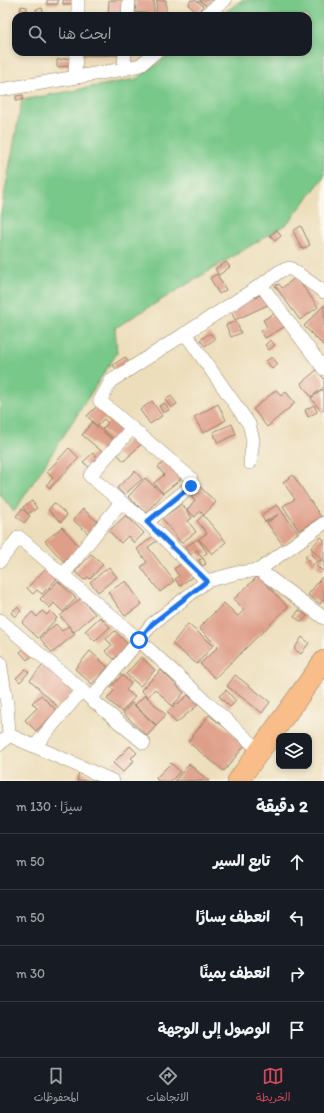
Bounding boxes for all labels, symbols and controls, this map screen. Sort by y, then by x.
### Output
search box [12,12,312,56]
icon: search [26,23,48,45]
text: ابحث هنا [58,25,112,43]
route end [182,477,200,495]
route start [130,631,148,649]
map controls [276,733,312,769]
button: layers [276,733,312,769]
text: 2 دقيقة [256,796,308,816]
text: سيرًا · 130 m [16,799,83,814]
icon: ahead [286,851,308,873]
text: تابع السير [213,852,270,870]
text: 50 m [16,854,45,869]
icon: left [286,907,308,929]
text: انعطف يسارًا [196,908,270,926]
text: 50 m [16,910,45,925]
icon: right [286,963,308,985]
text: انعطف يمينًا [200,964,270,982]
text: 30 m [16,966,45,981]
icon: arrive [286,1019,308,1041]
text: الوصول إلى الوجهة [158,1020,270,1038]
tab: المحفوظات [34,1065,79,1107]
tab: الاتجاهات [146,1065,189,1107]
tab: الخريطة [256,1065,290,1107]

